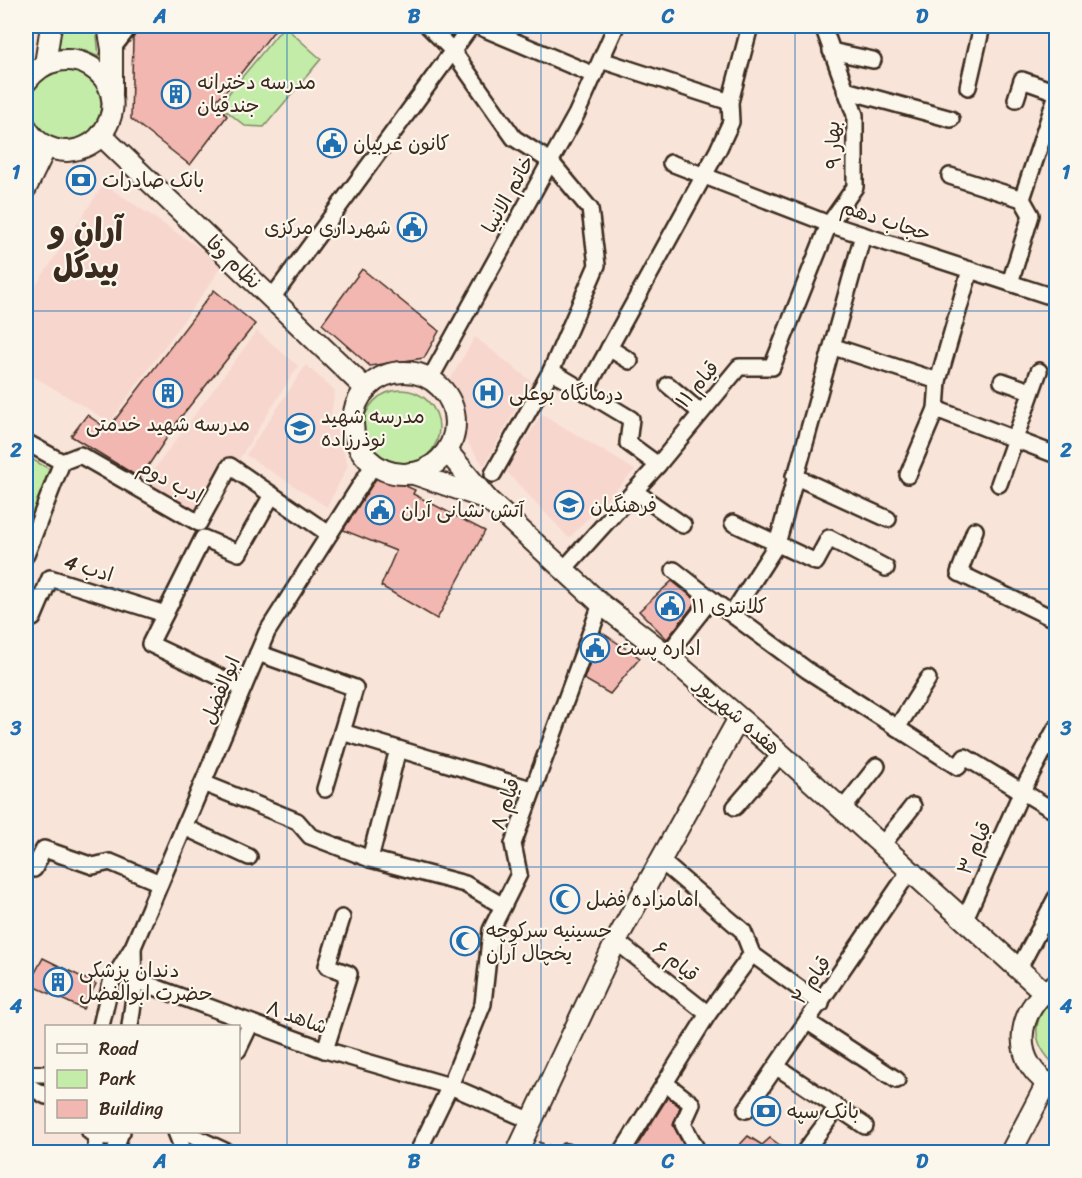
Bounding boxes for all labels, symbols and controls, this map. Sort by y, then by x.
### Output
text: A [152,0,167,34]
text: B [408,0,421,34]
text: C [661,0,675,34]
text: D [916,0,929,34]
place label: مدرسه دخترانه جندقیان [197,65,316,123]
building icon: مدرسه دخترانه جندقیان [160,78,192,110]
street label: بهار ۹ [815,120,852,170]
place label: کانون عربیان [353,126,450,161]
public building icon: کانون عربیان [316,127,348,159]
street label: خاتم الانبیا [472,148,544,240]
text: 1 [12,155,21,190]
text: 1 [1062,155,1071,190]
place label: بانک صادرات [102,163,204,198]
bank icon: بانک صادرات [65,164,97,196]
street label: حجاب دهم [836,189,935,251]
district label: آران و بیدگل [47,202,125,296]
place label: شهرداری مرکزی [264,210,391,245]
public building icon: شهرداری مرکزی [396,211,428,243]
street label: نظام وفا [197,227,270,298]
street label: قیام ۱۱ [667,352,728,416]
place label: درمانگاه بوعلی [509,376,623,411]
building icon: مدرسه شهید خدمتی [152,377,184,409]
hospital icon: درمانگاه بوعلی [472,377,504,409]
place label: مدرسه شهید نوذرزاده [321,399,425,457]
place label: مدرسه شهید خدمتی [86,407,250,442]
school or university icon: مدرسه شهید نوذرزاده [284,412,316,444]
text: 2 [9,433,22,468]
text: 2 [1059,433,1072,468]
street label: ادب دوم [132,450,210,513]
place label: فرهنگیان [590,488,657,523]
school or university icon: فرهنگیان [553,489,585,521]
place label: آتش نشانی آران [401,493,525,528]
public building icon: آتش نشانی آران [364,494,396,526]
street label: ادب 4 [60,544,118,593]
place label: کلانتری ۱۱ [691,589,767,624]
public building icon: کلانتری ۱۱ [654,590,686,622]
place label: اداره پست [616,631,700,666]
public building icon: اداره پست [579,632,611,664]
street label: ابوالفضل [190,651,250,730]
street label: هفده شهریور [685,667,789,764]
text: 3 [10,711,22,746]
text: 3 [1060,711,1072,746]
street label: قیام ۸ [481,773,530,835]
street label: قیام ۳ [947,816,1002,881]
place label: امامزاده فضل [586,882,699,917]
mosque icon: امامزاده فضل [549,883,581,915]
place label: حسینیه سرکوچه یخچال آران [486,913,612,971]
mosque icon: حسینیه سرکوچه یخچال آران [449,925,481,957]
street label: قیام ۶ [645,932,707,991]
street label: قیام ۲ [782,949,841,1012]
place label: دندان پزشکی حضرت ابوالفضل [79,953,213,1011]
building icon: دندان پزشکی حضرت ابوالفضل [42,966,74,998]
text: 4 [9,989,23,1024]
text: 4 [1059,989,1073,1024]
street label: شاهد ۸ [261,990,332,1045]
legend [45,1025,240,1133]
text: Road [99,1033,139,1065]
text: Park [99,1063,136,1095]
text: Building [99,1093,163,1125]
place label: بانک سپه [787,1094,859,1129]
bank icon: بانک سپه [750,1095,782,1127]
text: A [152,1144,167,1178]
text: B [408,1144,421,1178]
text: C [661,1144,675,1178]
text: D [916,1144,929,1178]

